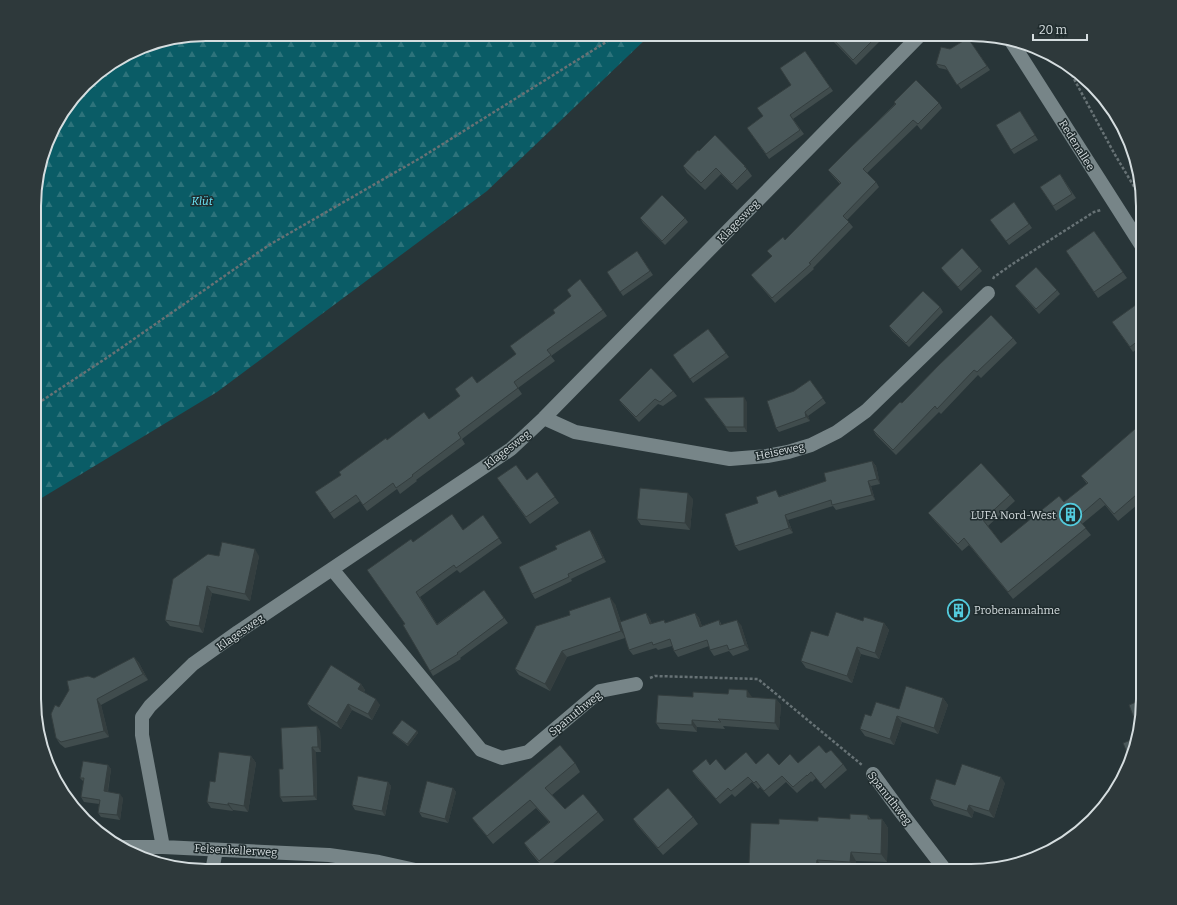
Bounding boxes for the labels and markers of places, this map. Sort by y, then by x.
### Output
building icon: LUFA Nord-West [1058,502,1084,528]
place label: LUFA Nord-West [971,509,1056,522]
building icon: Probenannahme [945,597,971,623]
place label: Probenannahme [974,604,1060,617]

